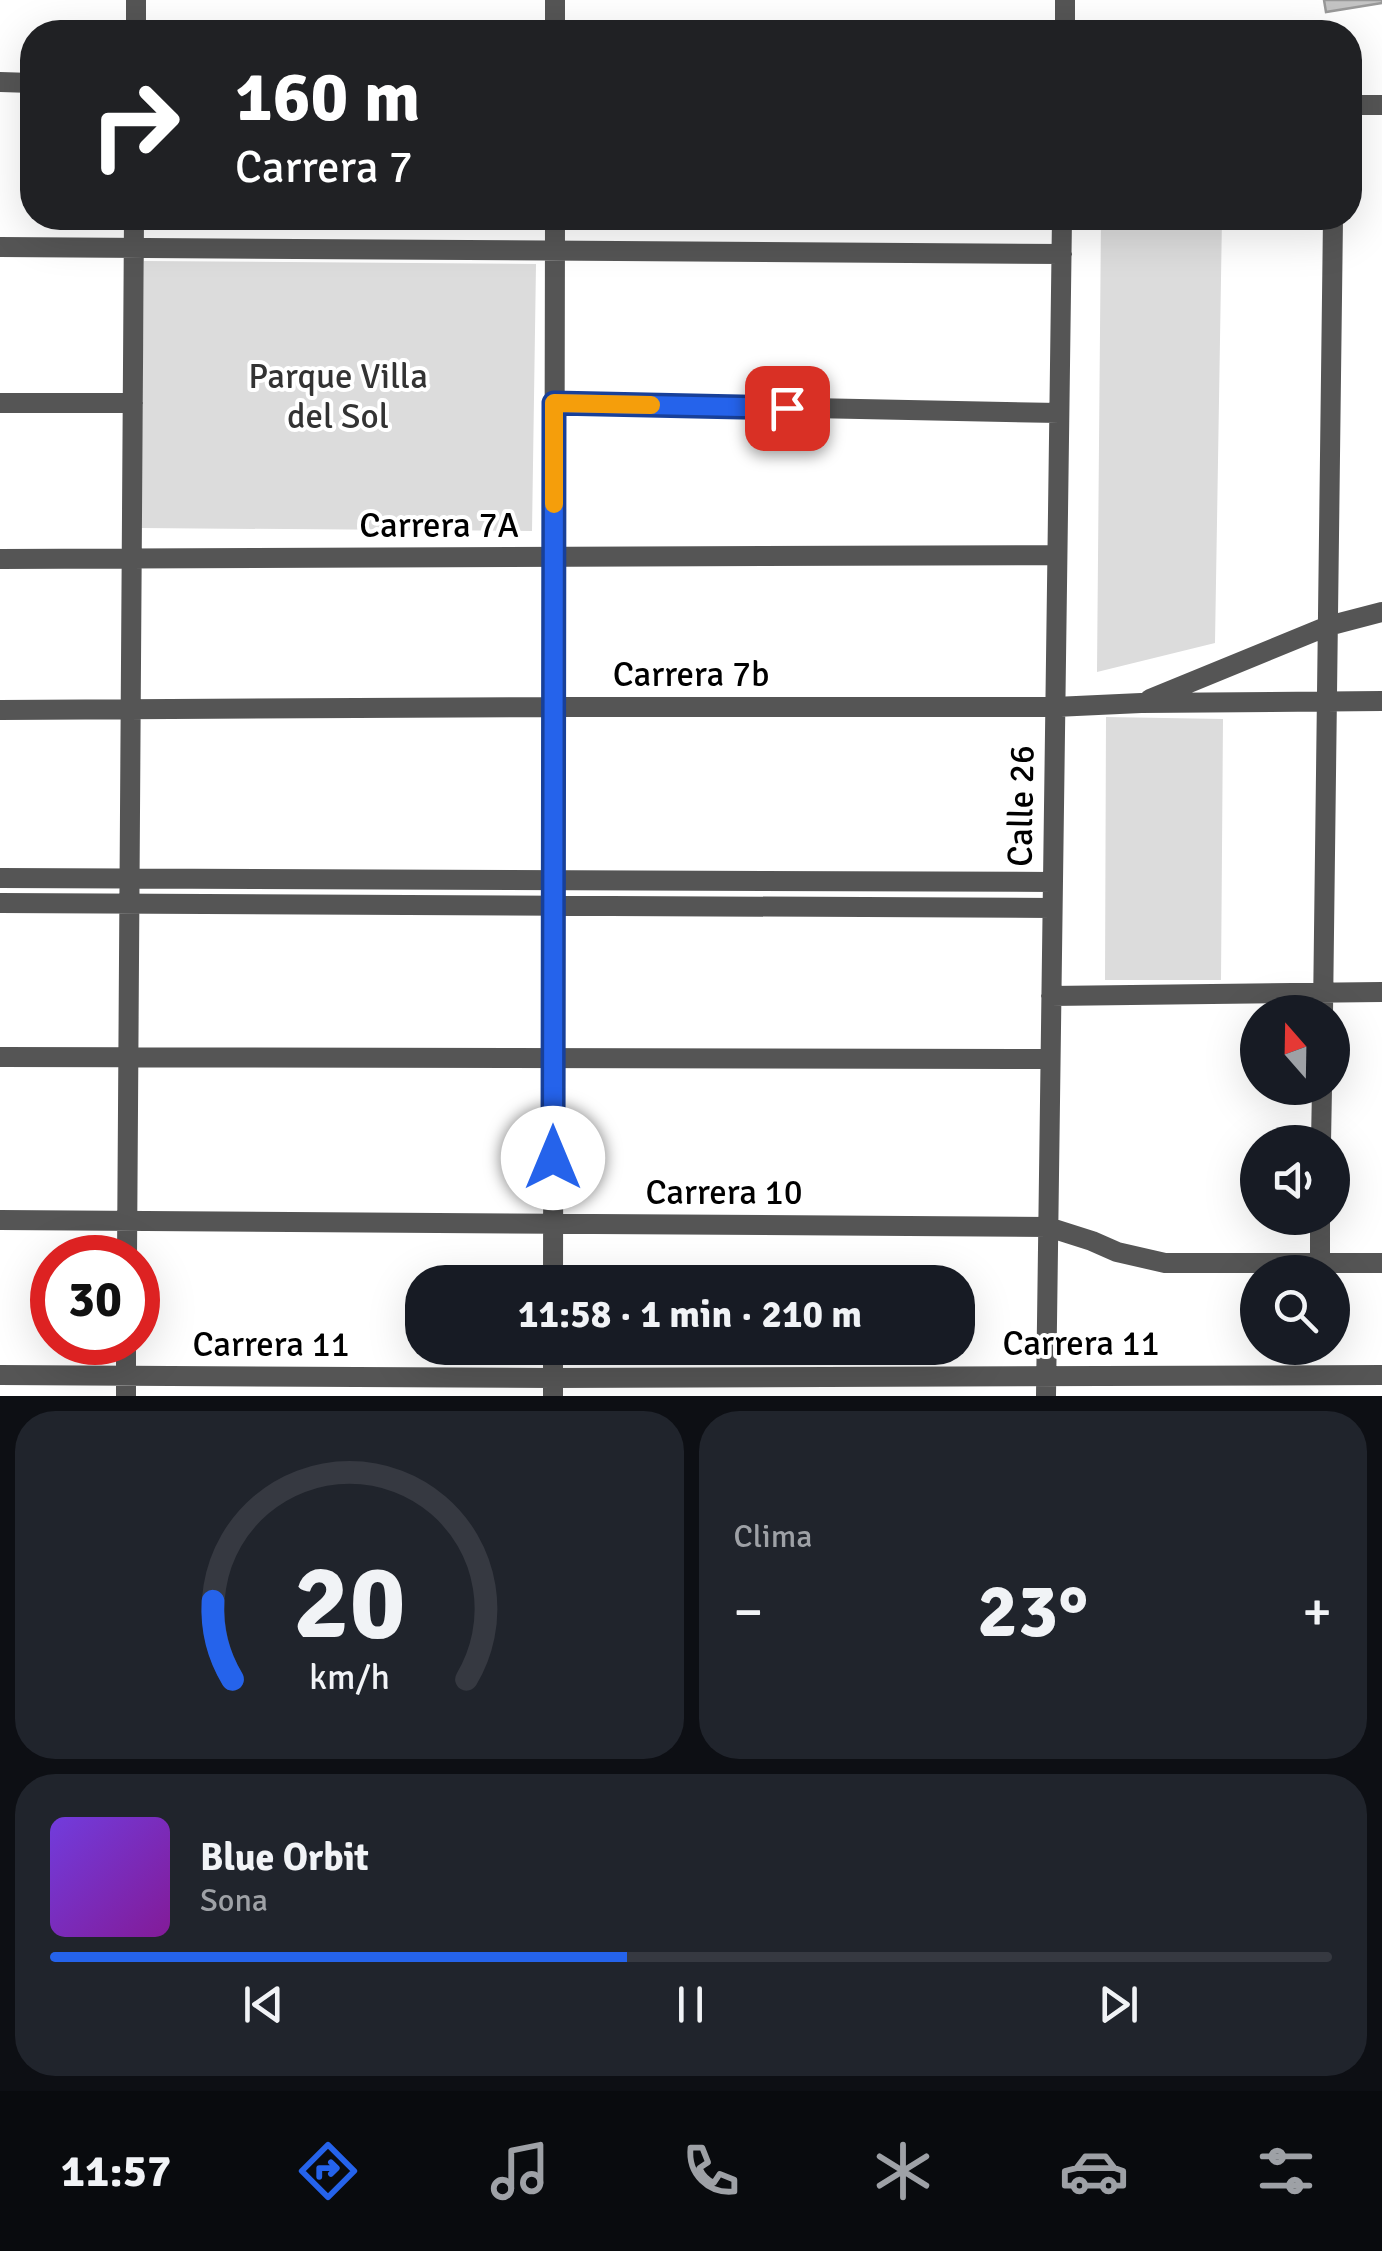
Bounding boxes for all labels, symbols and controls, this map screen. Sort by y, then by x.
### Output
text: 160 m [235,54,420,140]
icon: right [70,60,200,190]
text: Carrera 7 [235,140,413,195]
park label: Parque Villa del Sol [248,355,428,438]
pin [745,366,830,451]
icon: arrive [760,381,815,436]
street label: Carrera 7A [359,504,519,547]
street label: Carrera 7b [613,653,769,696]
street label: Calle 26 [998,745,1044,867]
north arrow [1240,995,1350,1105]
map controls [1240,995,1350,1365]
position arrow [501,1106,605,1210]
button: sound [1240,1125,1350,1235]
street label: Carrera 10 [645,1171,803,1214]
speed limit sign: 30 [30,1235,160,1365]
button: search [1240,1255,1350,1365]
text: 11:58 · 1 min · 210 m [518,1291,862,1338]
street label: Carrera 11 [1002,1322,1160,1365]
street label: Carrera 11 [192,1323,350,1366]
text: Clima [734,1517,812,1556]
text: 20 [293,1539,405,1667]
text: 23° [977,1565,1088,1658]
text: − [734,1578,763,1646]
text: + [1302,1578,1332,1646]
text: km/h [309,1655,390,1699]
text: Blue Orbit [200,1834,369,1881]
text: Sona [200,1881,268,1920]
icon: previous [236,1977,291,2032]
icon: pause [663,1977,718,2032]
icon: next [1091,1977,1146,2032]
icon: directions [293,2136,363,2206]
icon: music [485,2136,555,2206]
icon: phone [676,2136,746,2206]
icon: climate [868,2136,938,2206]
icon: car [1059,2136,1129,2206]
icon: filters [1251,2136,1321,2206]
text: 11:57 [61,2144,171,2199]

